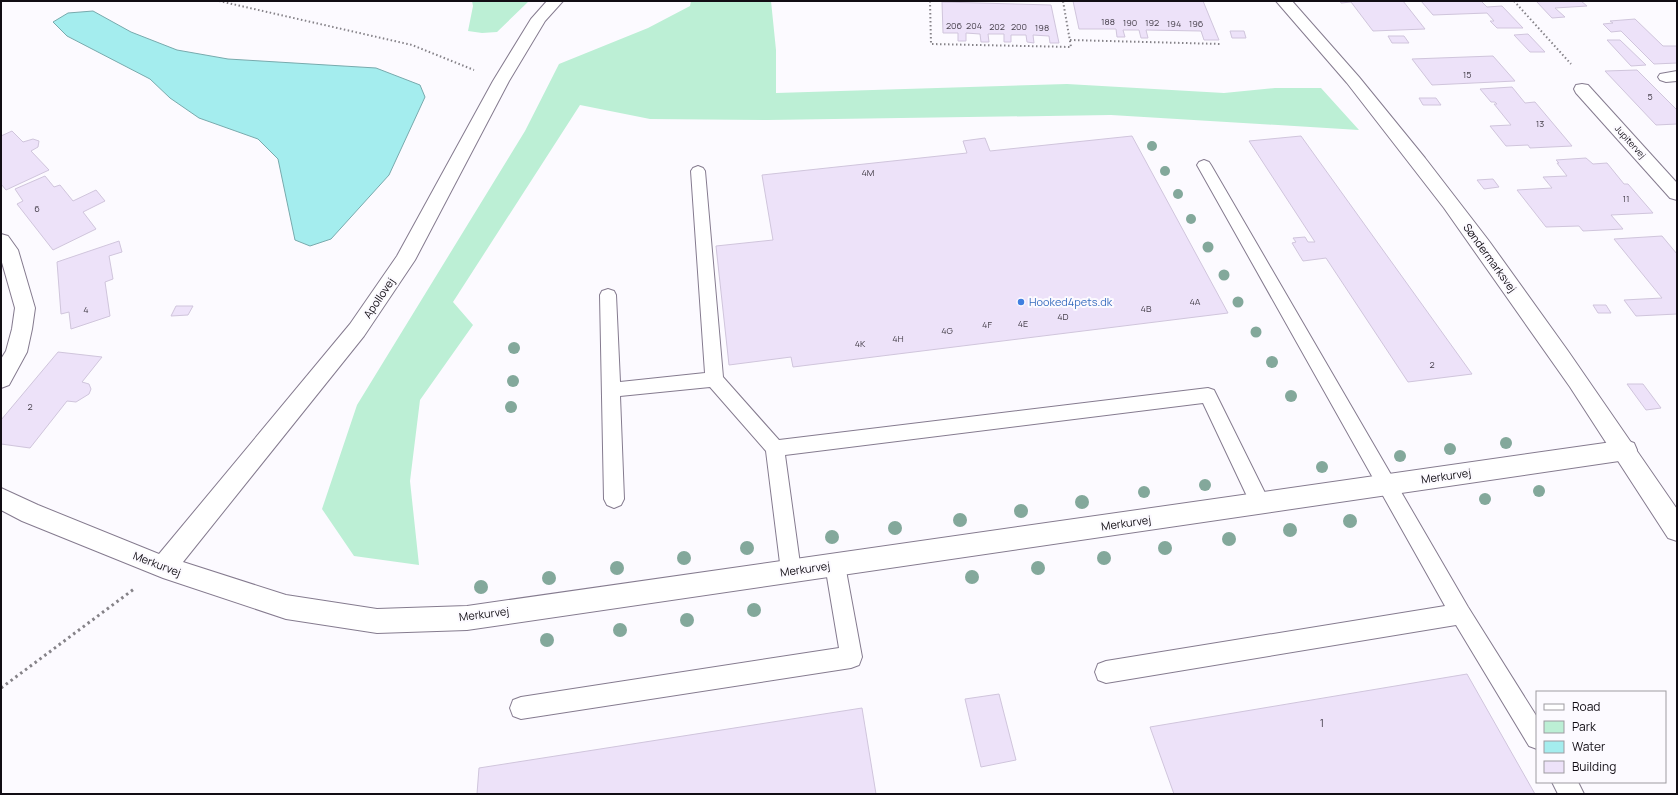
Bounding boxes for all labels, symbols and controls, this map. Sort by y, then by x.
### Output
house number: 188 [1101,15,1115,28]
house number: 190 [1123,16,1137,29]
house number: 192 [1145,16,1159,29]
house number: 194 [1167,17,1181,30]
house number: 196 [1189,17,1204,30]
house number: 206 [946,19,963,32]
house number: 204 [966,19,982,32]
house number: 202 [989,20,1005,33]
house number: 200 [1011,20,1027,33]
house number: 198 [1035,21,1049,34]
house number: 15 [1463,68,1471,81]
house number: 5 [1647,90,1653,103]
house number: 13 [1536,117,1544,130]
street label: Jupitervej [1612,122,1649,161]
house number: 4M [862,166,874,179]
house number: 11 [1622,192,1630,205]
house number: 6 [34,202,40,215]
street label: Søndermarksvej [1460,220,1520,295]
street label: Apollovej [360,274,398,321]
place label: Hooked4pets.dk [1029,294,1113,309]
house number: 4A [1189,295,1201,308]
marker: Hooked4pets.dk [1016,297,1026,307]
house number: 4B [1141,302,1152,315]
house number: 4 [83,303,89,316]
house number: 4D [1057,310,1069,323]
house number: 4E [1018,317,1028,330]
house number: 4F [982,318,992,331]
house number: 4G [941,324,953,337]
house number: 4H [892,332,904,345]
house number: 4K [855,337,866,350]
house number: 2 [1429,358,1435,371]
house number: 2 [27,400,33,413]
street label: Merkurvej [1420,465,1472,486]
street label: Merkurvej [1100,512,1152,533]
street label: Merkurvej [131,548,183,580]
street label: Merkurvej [779,558,831,579]
street label: Merkurvej [458,603,510,624]
legend [1536,691,1666,783]
text: Road [1572,698,1600,715]
house number: 1 [1320,715,1324,730]
text: Park [1572,718,1597,735]
text: Water [1572,738,1606,755]
text: Building [1572,758,1616,775]

